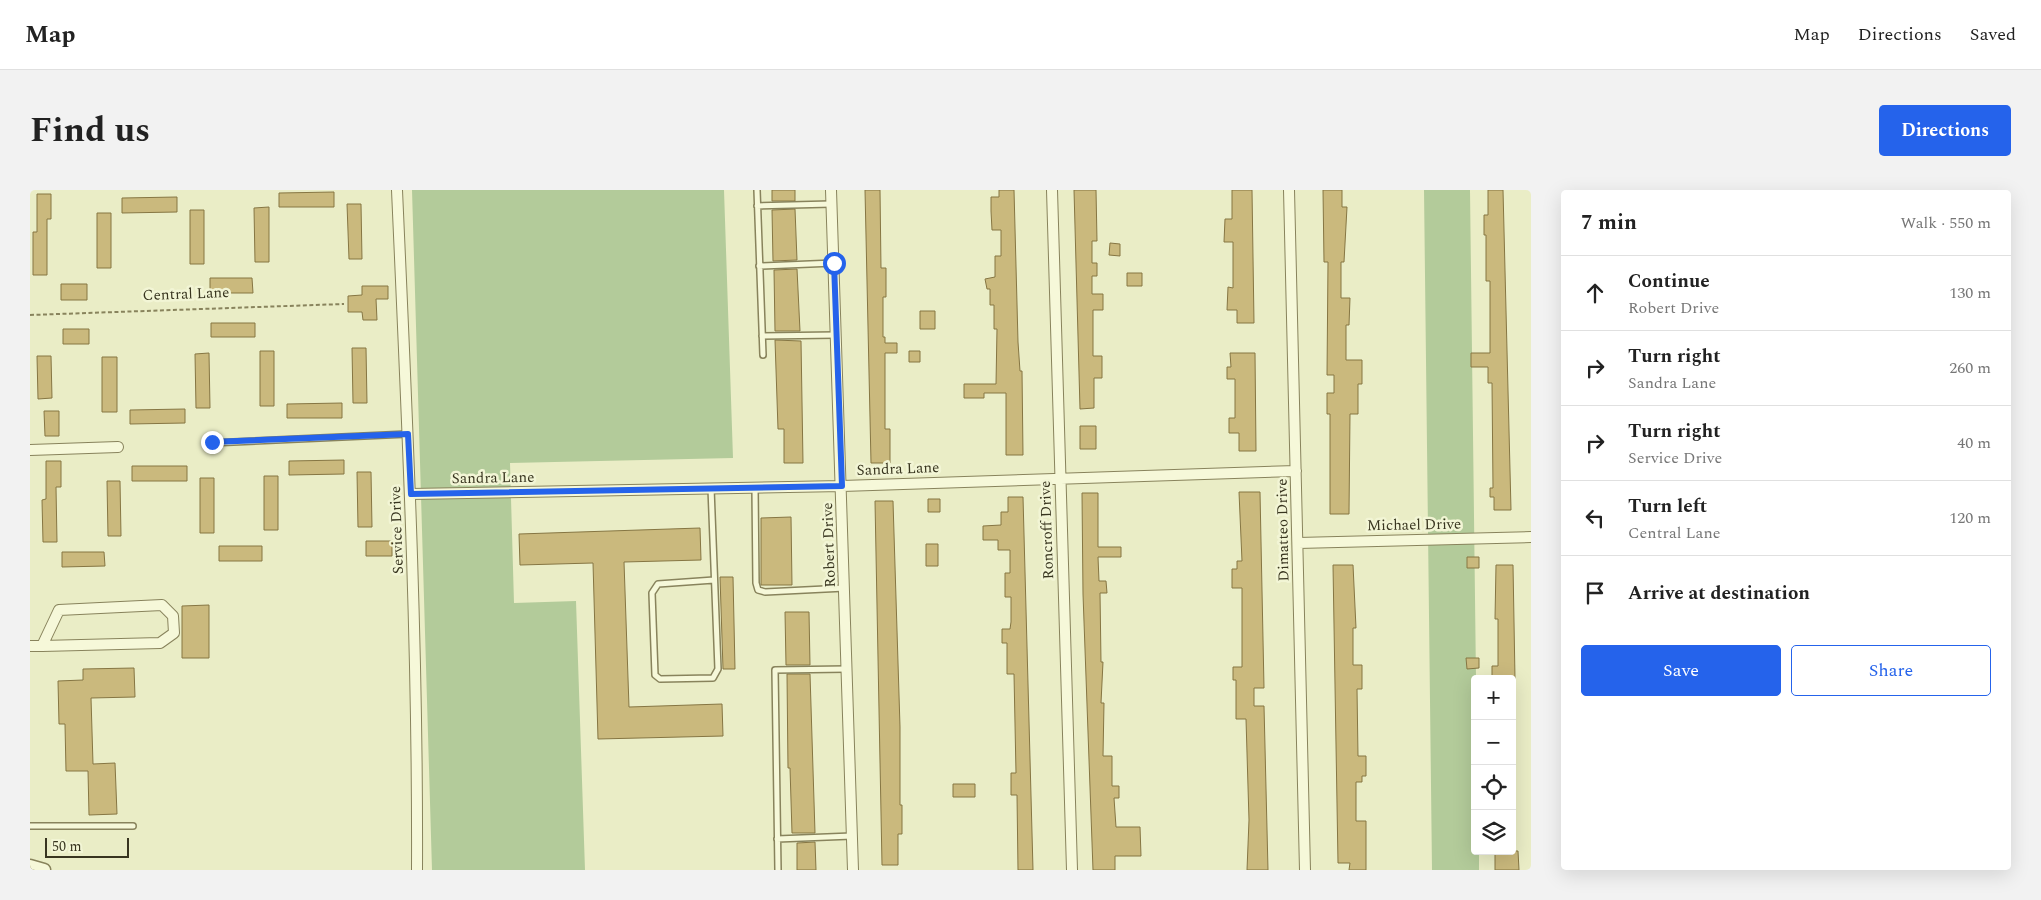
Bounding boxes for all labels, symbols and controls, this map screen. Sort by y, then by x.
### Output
text: Map [25,17,75,53]
text: Map [1794,21,1830,48]
text: Directions [1858,21,1942,48]
text: Saved [1970,21,2016,48]
text: Find us [30,104,150,157]
button: Directions [1879,105,2011,156]
text: 7 min [1581,207,1637,239]
text: Walk · 550 m [1900,211,1991,235]
route start [823,252,846,275]
text: Continue [1628,267,1710,296]
icon: ahead [1581,279,1609,307]
street label: Central Lane [142,281,230,307]
text: 130 m [1949,281,1991,305]
text: Robert Drive [1628,296,1719,320]
text: Turn right [1628,342,1721,371]
icon: right [1581,354,1609,382]
text: 260 m [1949,356,1991,380]
text: Sandra Lane [1628,371,1716,395]
text: Turn right [1628,417,1721,446]
icon: right [1581,429,1609,457]
route end [201,431,224,454]
text: 40 m [1957,431,1991,455]
text: Service Drive [1628,446,1722,470]
street label: Sandra Lane [856,456,940,482]
street label: Sandra Lane [451,466,535,490]
street label: Dimatteo Drive [1271,478,1295,582]
street label: Roncroff Drive [1034,480,1060,580]
street label: Service Drive [384,485,410,575]
text: Turn left [1628,492,1707,521]
street label: Robert Drive [816,502,842,588]
icon: left [1581,504,1609,532]
text: 120 m [1949,506,1991,530]
street label: Michael Drive [1367,513,1461,537]
text: Central Lane [1628,521,1720,545]
icon: arrive [1581,579,1609,607]
text: Arrive at destination [1628,579,1810,608]
button: Save [1581,645,1781,696]
button: Share [1791,645,1991,696]
map controls [1471,675,1516,855]
button: + [1471,675,1516,720]
button: − [1471,720,1516,765]
button: locate [1471,765,1516,810]
button: layers [1471,810,1516,855]
scale bar [45,835,129,858]
text: 50 m [52,836,82,857]

